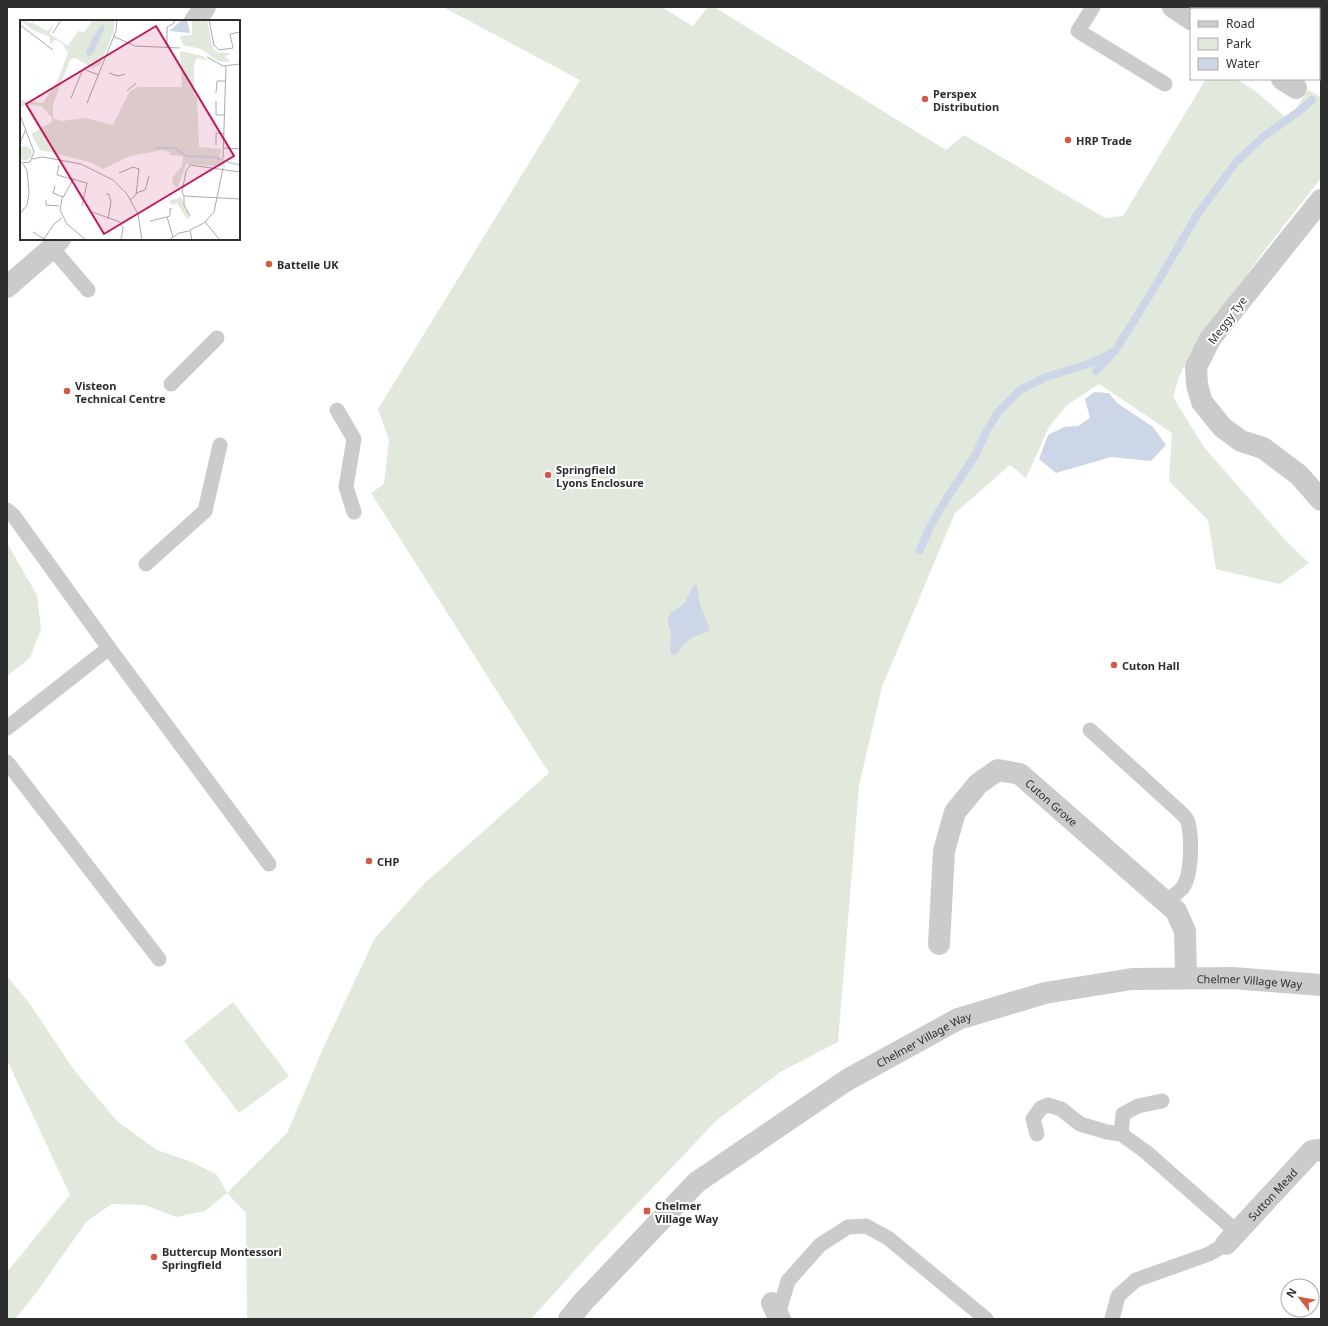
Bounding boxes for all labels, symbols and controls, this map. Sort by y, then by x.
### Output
legend [1190,8,1320,80]
text: Road [1226,15,1255,32]
inset map [20,20,240,240]
text: Park [1226,35,1252,52]
text: Water [1226,55,1260,72]
place label: Perspex Distribution [933,86,999,114]
marker: Perspex Distribution [920,94,930,104]
place label: HRP Trade [1076,133,1132,148]
marker: HRP Trade [1063,135,1073,145]
place label: Battelle UK [277,257,339,272]
marker: Battelle UK [264,259,274,269]
street label: Meggy Tye [1204,293,1250,347]
place label: Visteon Technical Centre [75,378,166,406]
marker: Visteon Technical Centre [62,386,72,396]
place label: Springfield Lyons Enclosure [556,462,644,490]
marker: Springfield Lyons Enclosure [543,470,553,480]
place label: Cuton Hall [1122,658,1179,673]
marker: Cuton Hall [1109,660,1119,670]
street label: Cuton Grove [1023,775,1081,829]
place label: CHP [377,854,399,869]
marker: CHP [364,856,374,866]
street label: Chelmer Village Way [1197,970,1303,991]
street label: Chelmer Village Way [873,1008,973,1070]
street label: Sutton Mead [1244,1165,1300,1224]
place label: Chelmer Village Way [655,1198,719,1226]
marker: Chelmer Village Way [642,1206,652,1216]
place label: Buttercup Montessori Springfield [162,1244,282,1272]
marker: Buttercup Montessori Springfield [149,1252,159,1262]
north arrow [1280,1278,1320,1318]
text: N [1282,1285,1300,1300]

